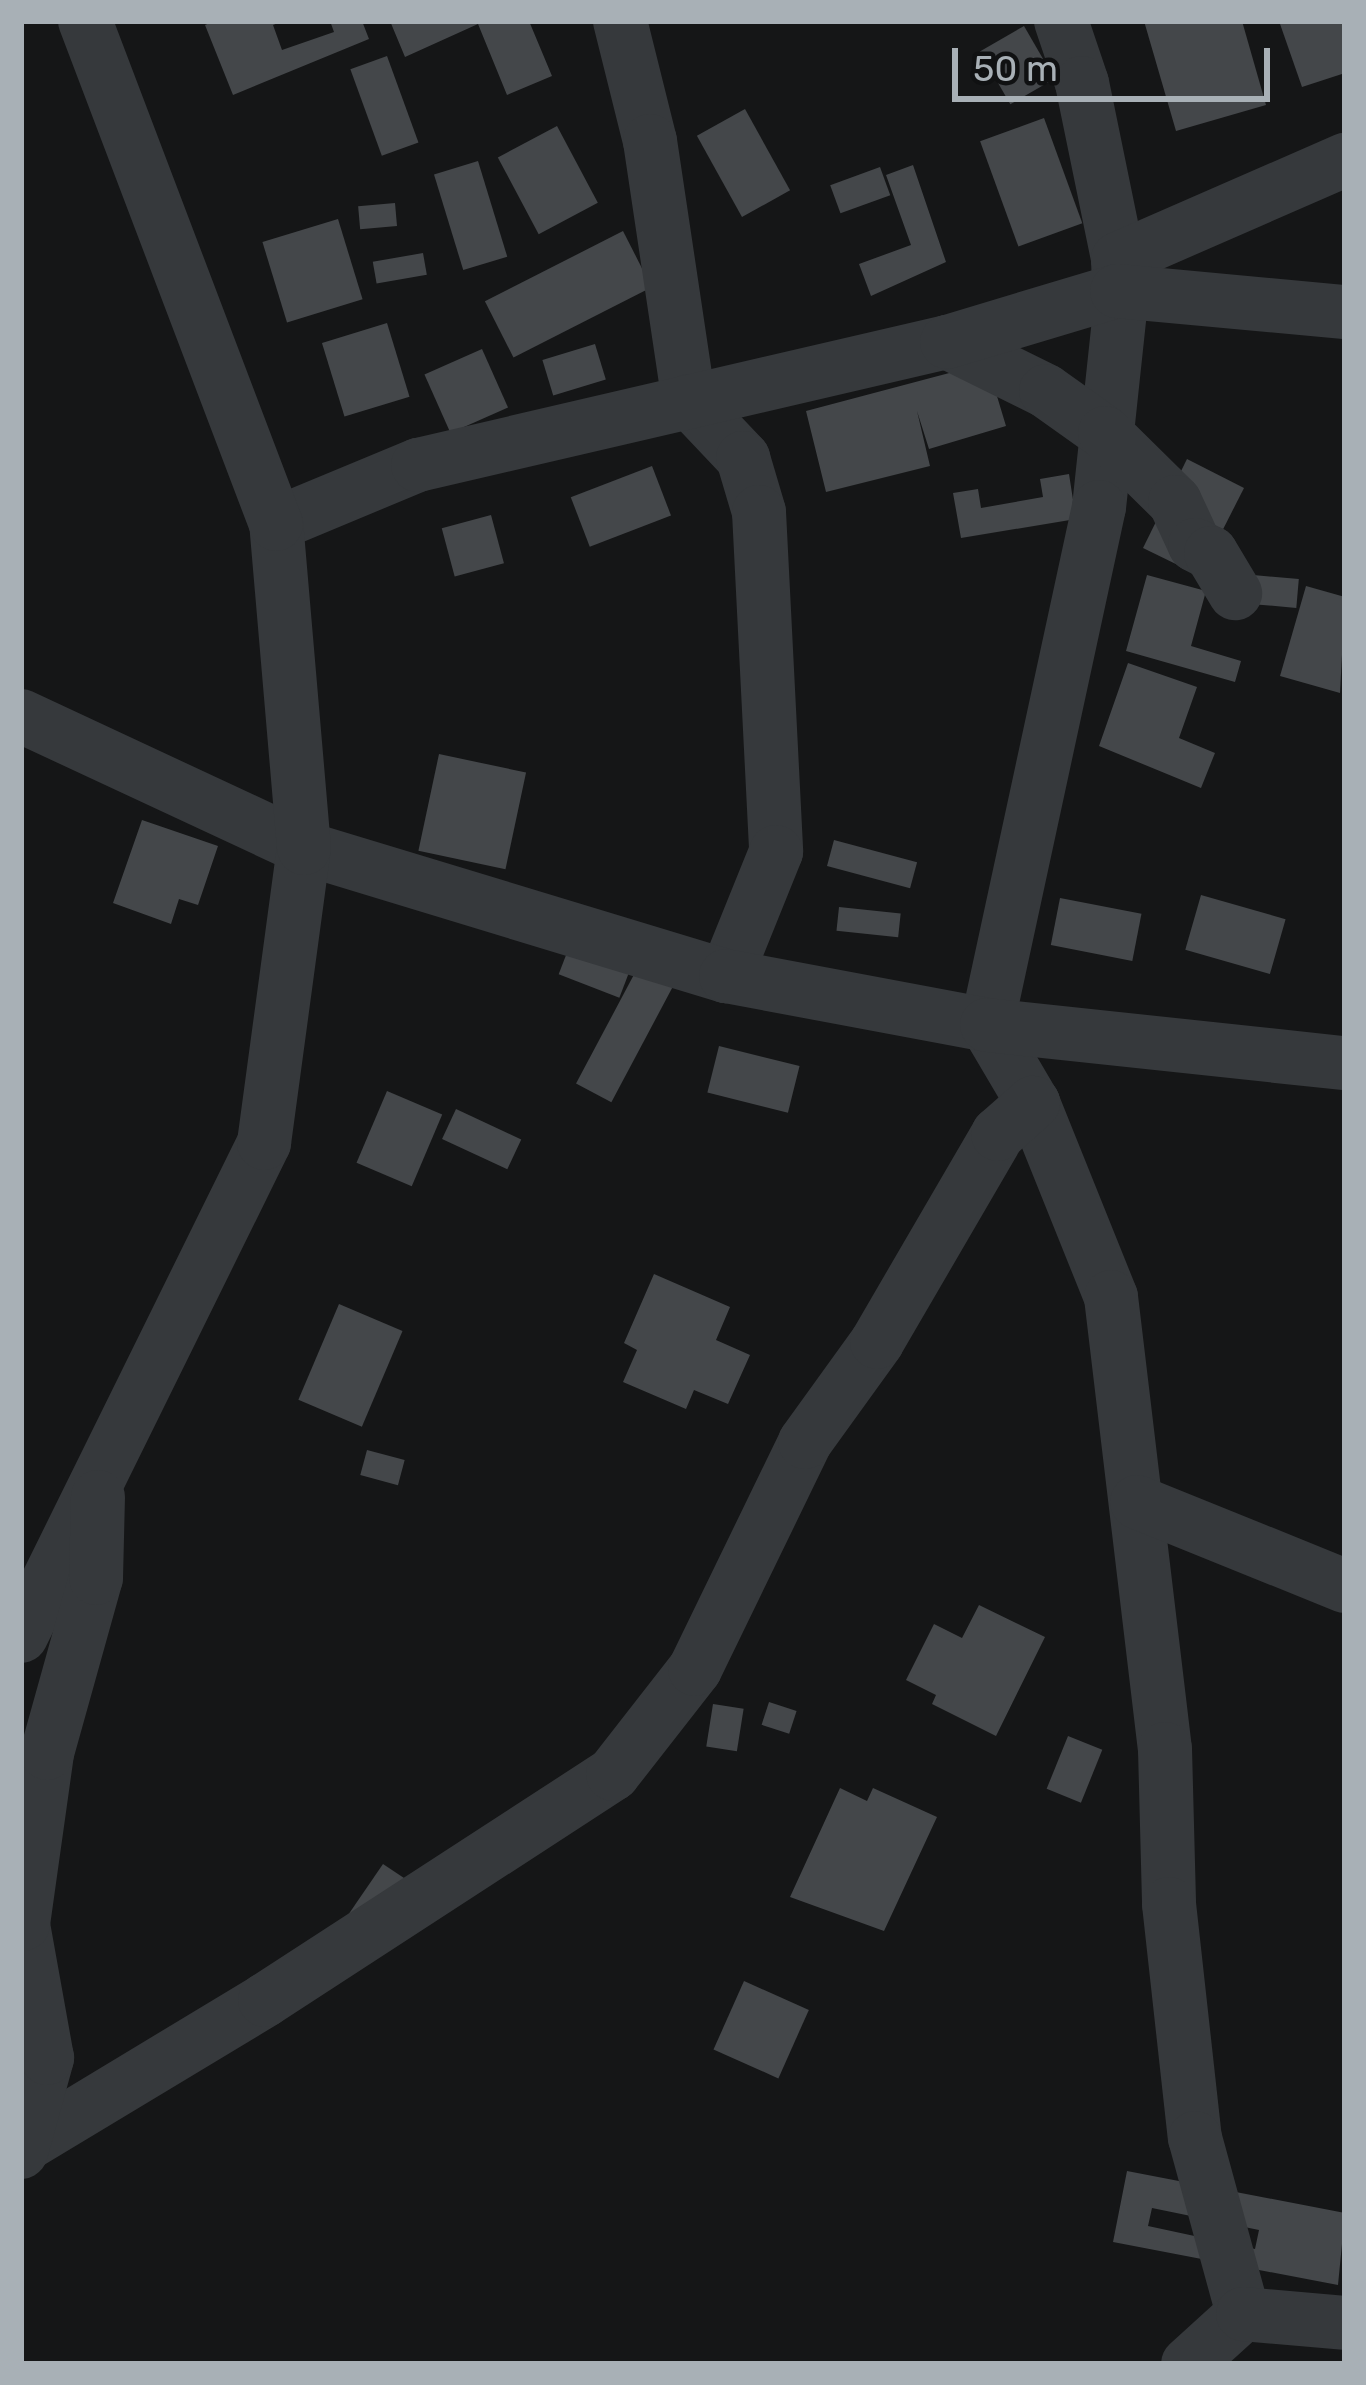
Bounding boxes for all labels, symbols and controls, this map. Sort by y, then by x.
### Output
scale bar [958,24,1276,98]
text: 50 m [973,47,1058,90]

